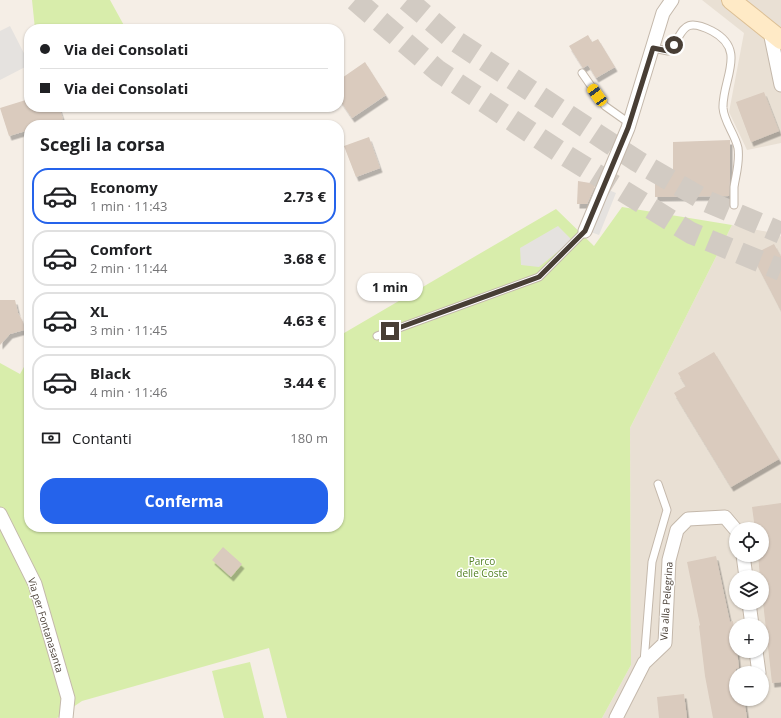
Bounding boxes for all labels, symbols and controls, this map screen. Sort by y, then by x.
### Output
route start [665,36,683,54]
text: Via dei Consolati [64,39,188,59]
text: Via dei Consolati [64,78,188,98]
car [585,82,609,108]
text: Scegli la corsa [40,132,165,156]
text: Economy [90,177,158,197]
icon: car [42,178,78,214]
text: 2.73 € [284,186,326,206]
text: 1 min · 11:43 [90,197,167,215]
text: Comfort [90,239,152,259]
icon: car [42,240,78,276]
text: 3.68 € [284,248,326,268]
text: 2 min · 11:44 [90,259,167,277]
callout: 1 min [357,273,423,301]
text: 1 min [372,278,408,296]
text: XL [90,301,108,321]
icon: car [42,302,78,338]
text: 4.63 € [284,310,326,330]
text: 3 min · 11:45 [90,321,167,339]
route end [381,322,399,340]
text: Black [90,363,131,383]
icon: car [42,364,78,400]
text: 3.44 € [284,372,326,392]
text: 4 min · 11:46 [90,383,167,401]
icon: cash [40,427,62,449]
text: Contanti [72,428,132,448]
text: 180 m [290,429,328,447]
button: Conferma [40,478,328,524]
map controls [729,522,769,706]
button: locate [729,522,769,562]
park label: Parco delle Coste [456,554,508,580]
street label: Via alla Pelegrina [656,561,676,641]
button: layers [729,570,769,610]
street label: Via per Fontanasanta [25,576,67,674]
button: + [729,618,769,658]
button: − [729,666,769,706]

